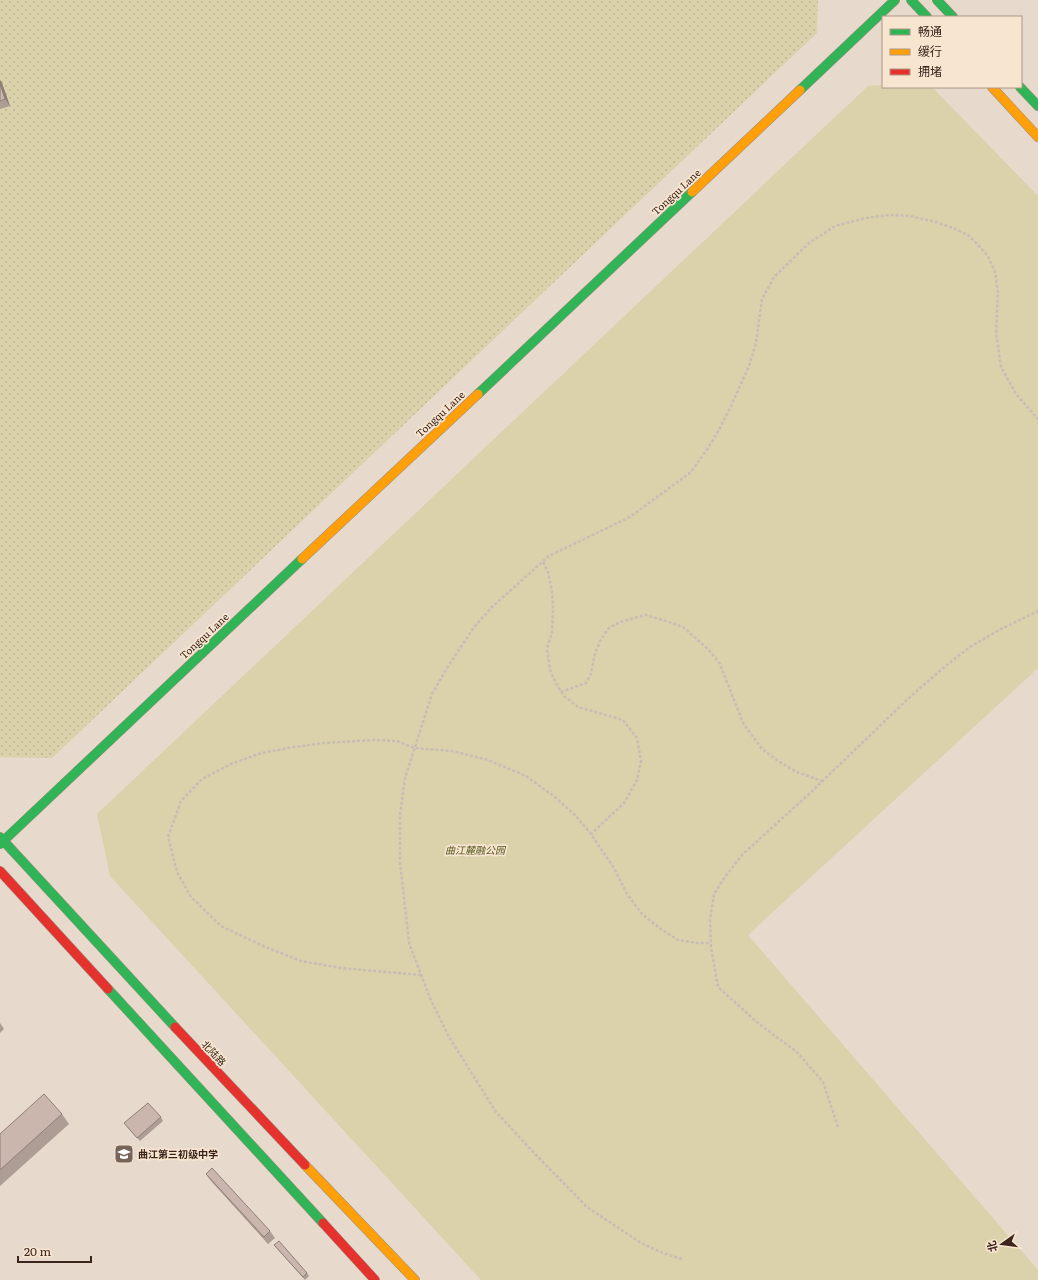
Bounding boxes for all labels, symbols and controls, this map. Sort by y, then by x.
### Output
legend [882,16,1022,88]
text: 畅通 [918,22,942,40]
text: 缓行 [918,42,942,60]
text: 拥堵 [918,62,942,80]
street label: Tongqu Lane [648,165,703,218]
street label: Tongqu Lane [412,387,467,440]
street label: Tongqu Lane [176,609,231,662]
park label: 曲江麓融公园 [445,842,507,857]
street label: 北陆路 [199,1037,230,1069]
school or university icon: 曲江第三初级中学 [113,1143,135,1165]
place label: 曲江第三初级中学 [138,1146,218,1161]
north arrow [982,1224,1022,1264]
scale bar [18,1238,91,1264]
text: 北 [982,1239,1000,1254]
text: 20 m [24,1242,51,1260]

